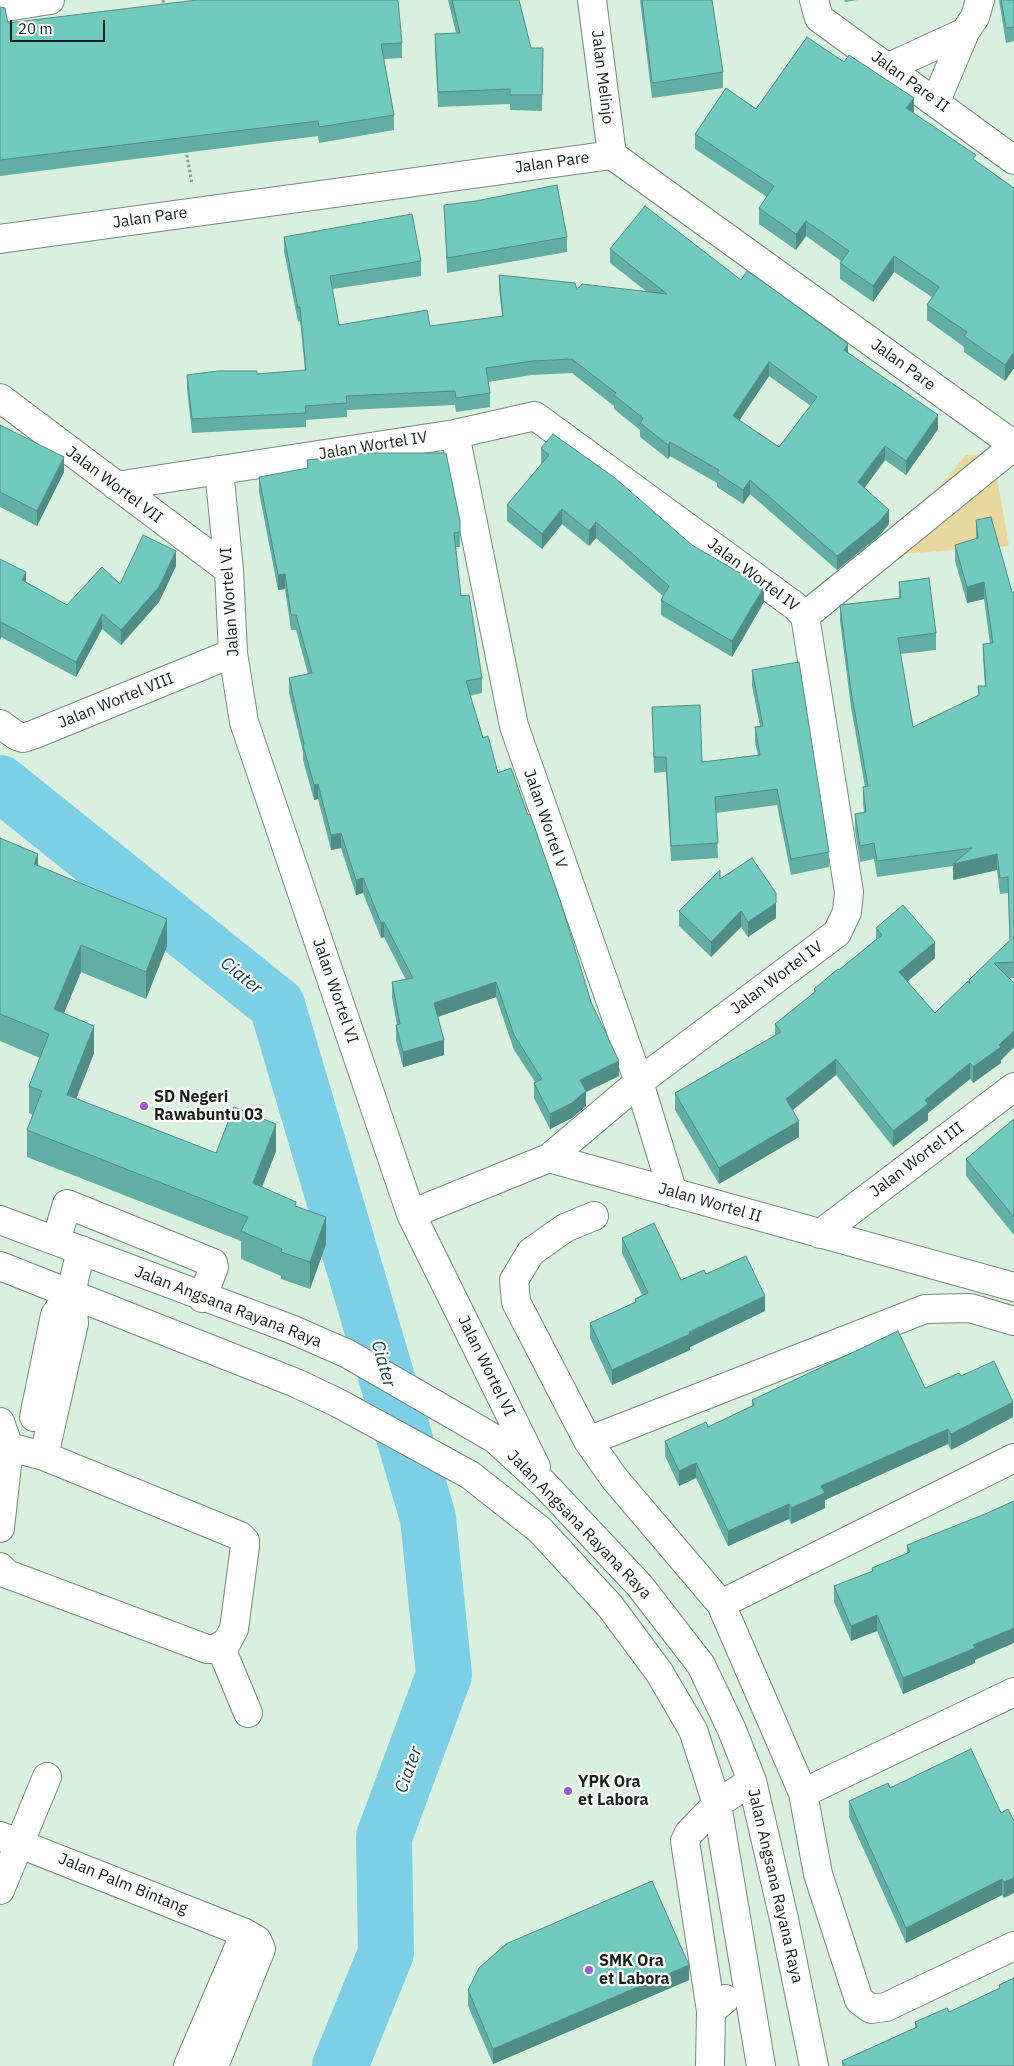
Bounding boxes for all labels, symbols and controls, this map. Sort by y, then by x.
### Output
scale bar [12,10,108,42]
text: 20 m [18,19,53,38]
street label: Jalan Melinjo [587,29,617,125]
street label: Jalan Pare II [867,47,953,117]
street label: Jalan Pare [513,148,591,178]
street label: Jalan Pare [111,203,189,233]
street label: Jalan Pare [867,335,939,395]
street label: Jalan Wortel IV [317,428,429,464]
street label: Jalan Wortel VII [62,442,166,528]
street label: Jalan Wortel IV [703,534,803,616]
street label: Jalan Wortel VI [217,546,243,658]
street label: Jalan Wortel VIII [55,669,177,733]
street label: Jalan Wortel V [519,767,571,871]
street label: Jalan Wortel VI [308,936,362,1046]
street label: Jalan Wortel IV [727,937,827,1019]
water label: Ciater [216,953,266,999]
place label: SD Negeri Rawabuntu 03 [154,1087,263,1125]
marker: SD Negeri Rawabuntu 03 [138,1100,150,1112]
street label: Jalan Wortel III [866,1118,968,1202]
street label: Jalan Wortel II [656,1179,764,1227]
street label: Jalan Angsana Rayana Raya [132,1262,324,1352]
street label: Jalan Wortel VI [453,1312,519,1420]
water label: Ciater [366,1338,400,1390]
street label: Jalan Angsana Rayana Raya [503,1447,655,1603]
water label: Ciater [391,1744,427,1796]
place label: YPK Ora et Labora [578,1772,649,1810]
marker: YPK Ora et Labora [562,1785,574,1797]
street label: Jalan Angsana Rayana Raya [743,1787,807,1985]
street label: Jalan Palm Bintang [55,1849,191,1919]
place label: SMK Ora et Labora [599,1951,670,1989]
marker: SMK Ora et Labora [583,1964,595,1976]

